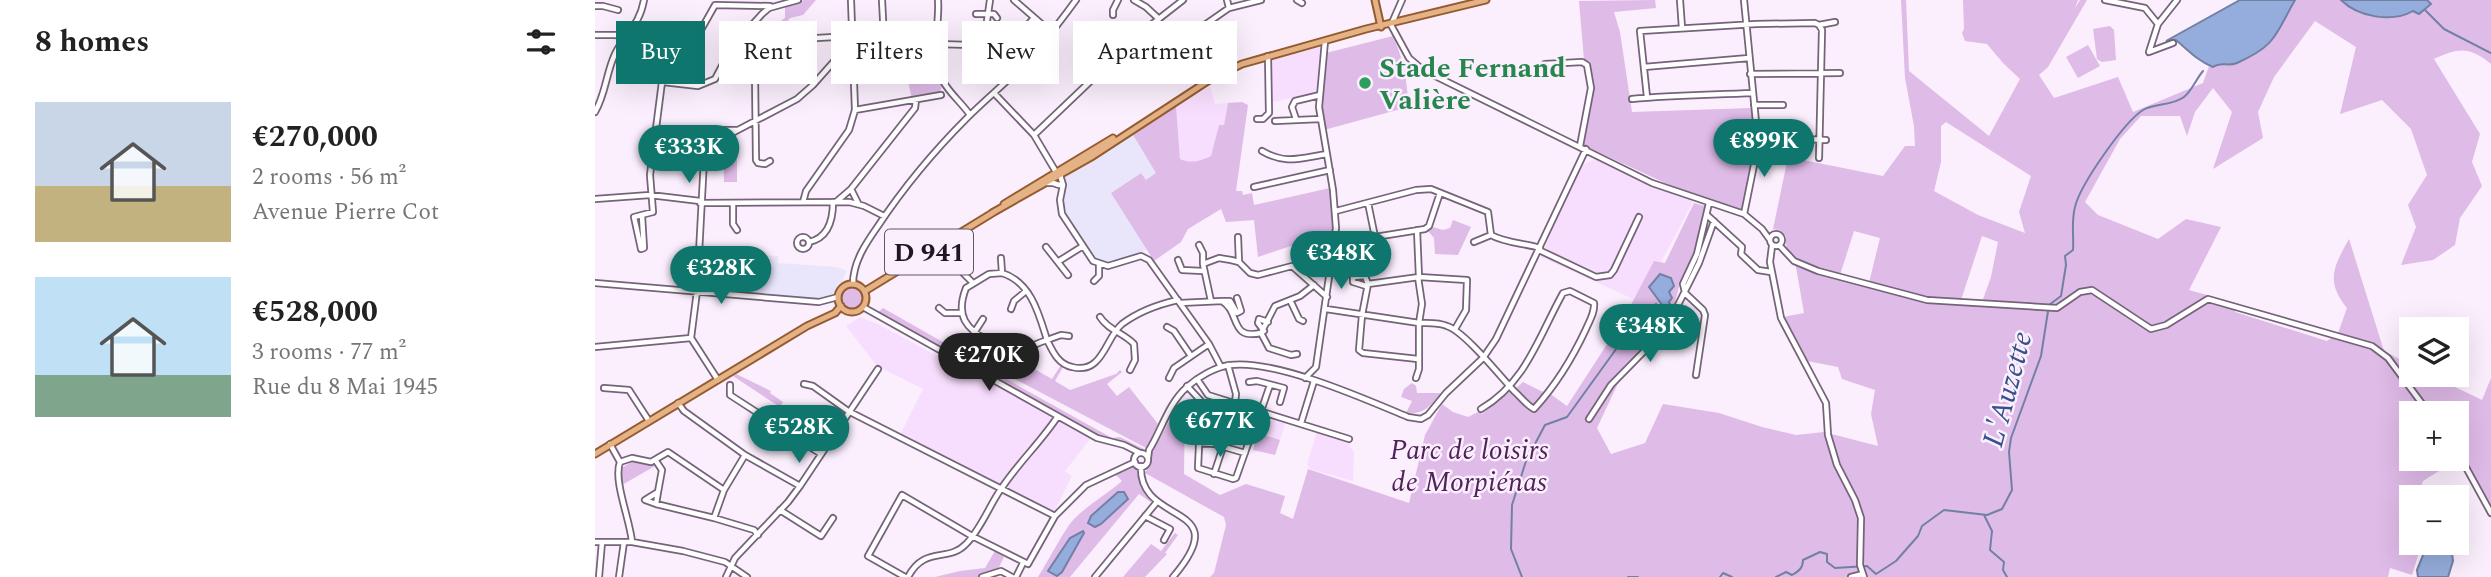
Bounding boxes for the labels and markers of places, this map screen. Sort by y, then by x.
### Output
place label: Stade Fernand Valière [1379,47,1566,122]
marker: Stade Fernand Valière [1357,75,1373,91]
pin: €899K [1715,120,1813,179]
pin: €333K [640,125,738,185]
pin: €348K [1292,232,1390,291]
pin: €328K [672,246,770,306]
pin: €348K [1601,304,1699,364]
pin: €270K [940,334,1038,393]
pin: €677K [1171,400,1269,459]
pin: €528K [750,406,848,465]

